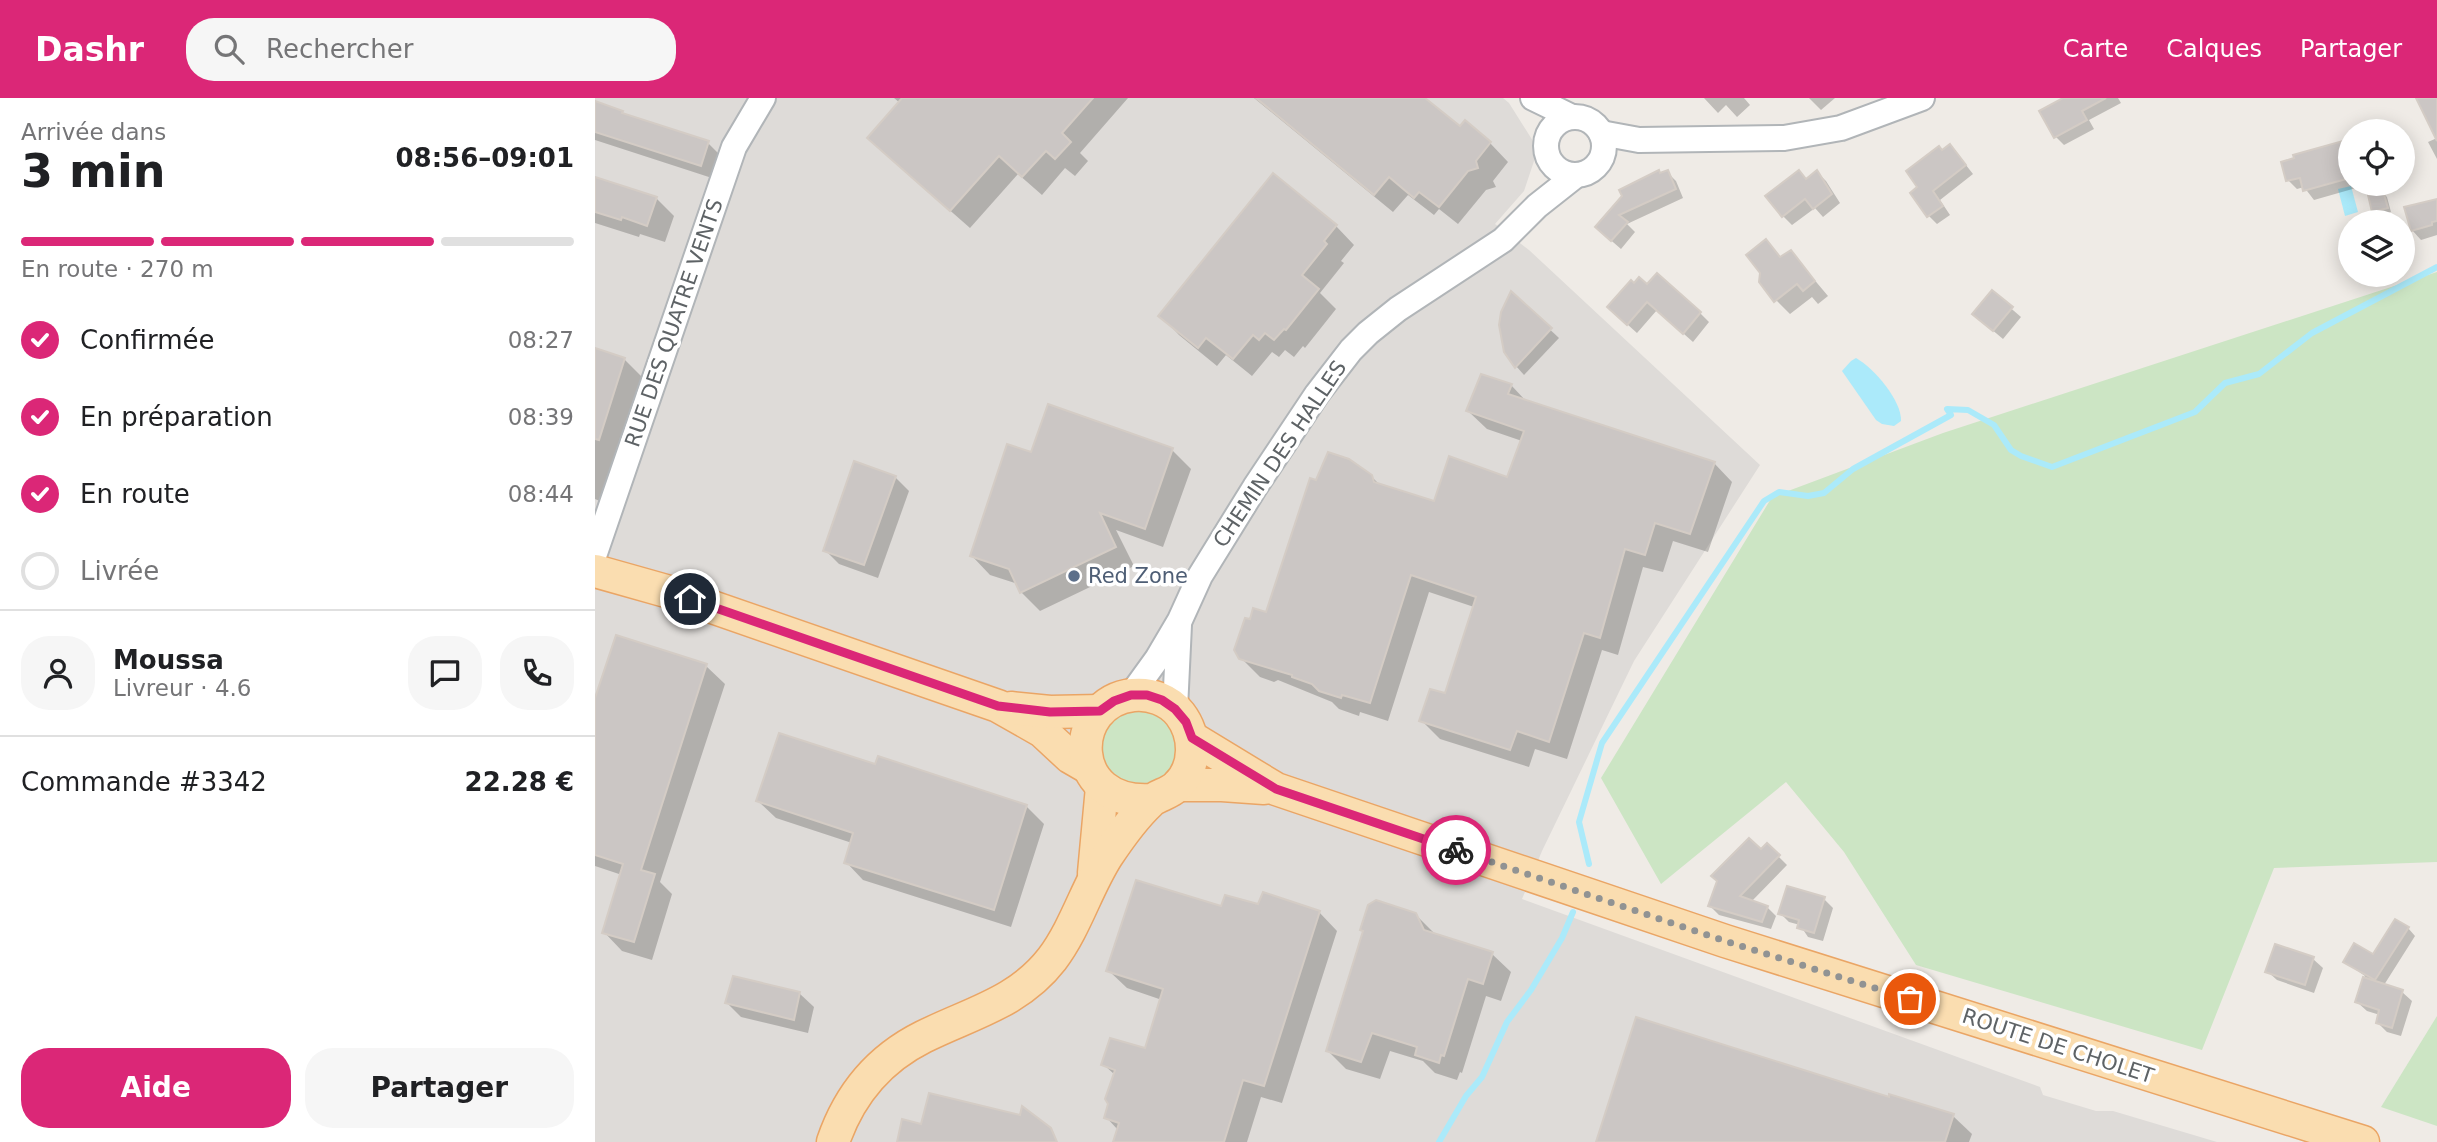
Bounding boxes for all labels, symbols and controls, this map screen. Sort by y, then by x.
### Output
search box [186,18,676,81]
text: Dashr [35,30,144,69]
icon: search [210,30,248,68]
text: Rechercher [266,34,413,64]
text: Carte [2063,35,2128,63]
text: Calques [2166,35,2262,63]
text: Partager [2300,35,2402,63]
text: Arrivée dans [21,119,166,145]
map controls [2338,119,2415,287]
button: locate [2338,119,2415,196]
text: 08:56–09:01 [395,143,574,173]
text: 3 min [21,144,165,198]
street label: RUE DES QUATRE VENTS [620,196,728,450]
button: layers [2338,210,2415,287]
text: En route · 270 m [21,256,214,282]
icon: check [21,321,59,359]
text: Confirmée [80,325,214,355]
text: 08:27 [508,327,574,353]
street label: CHEMIN DES HALLES [1209,356,1351,552]
icon: check [21,398,59,436]
text: En préparation [80,402,273,432]
text: 08:39 [508,404,574,430]
icon: check [21,475,59,513]
text: En route [80,479,190,509]
text: 08:44 [508,481,574,507]
text: Livrée [80,556,159,586]
place label: Red Zone [1088,564,1188,588]
marker: Red Zone [1066,568,1082,584]
pin [660,569,720,629]
icon: home [671,580,709,618]
button: person [21,636,95,710]
button: chat [408,636,482,710]
button: phone [500,636,574,710]
text: Moussa [113,645,224,675]
text: Livreur · 4.6 [113,675,251,701]
text: Commande #3342 [21,767,267,797]
text: 22.28 € [465,767,574,797]
courier [1421,815,1491,885]
icon: bike [1437,831,1475,869]
pin [1880,969,1940,1029]
icon: bag [1891,980,1929,1018]
street label: ROUTE DE CHOLET [1959,1004,2157,1088]
button: Aide [21,1048,291,1128]
button: Partager [305,1048,574,1128]

